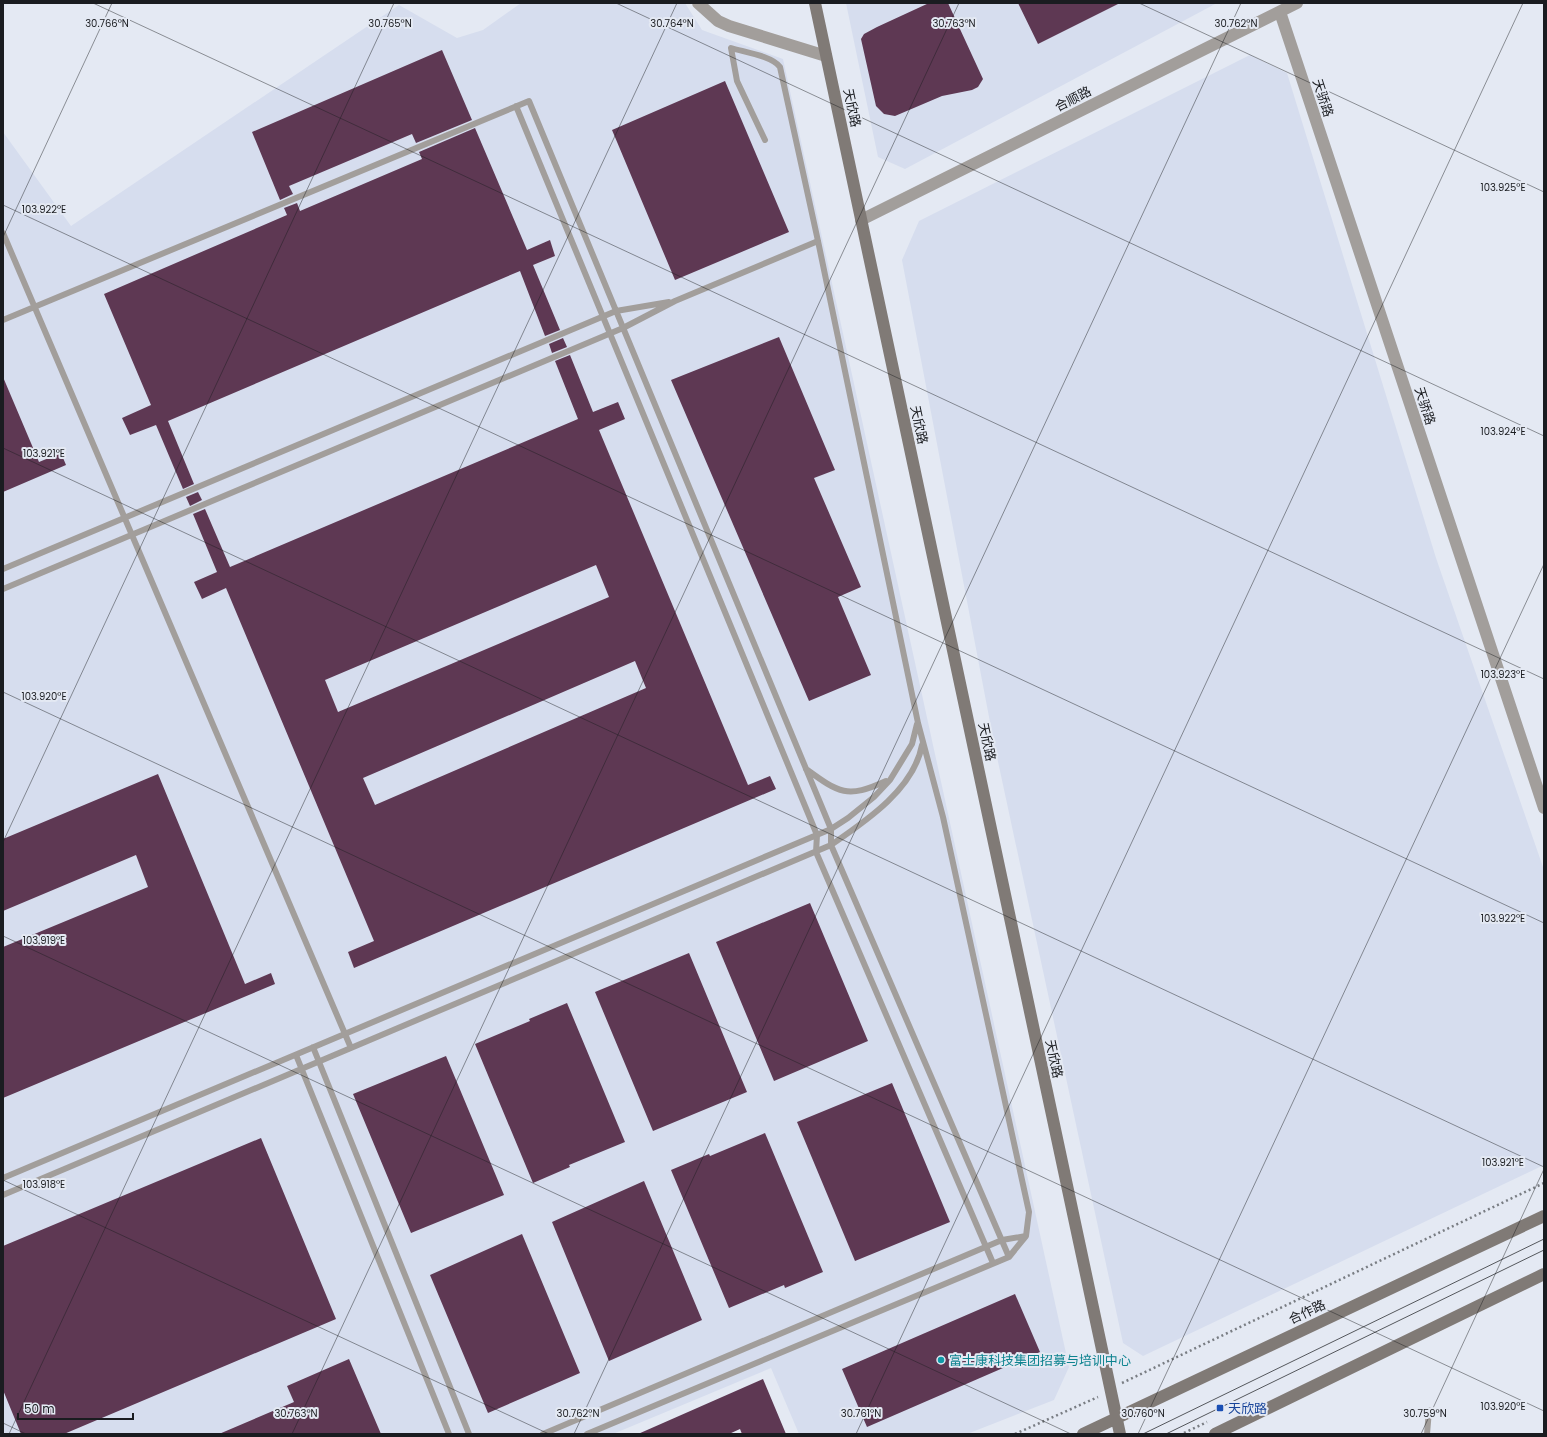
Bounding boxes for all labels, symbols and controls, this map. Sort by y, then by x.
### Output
text: 30.766°N [85,16,129,31]
text: 30.765°N [368,16,412,31]
text: 30.764°N [650,16,694,31]
text: 30.763°N [932,16,976,31]
text: 30.762°N [1215,16,1257,31]
street label: 天骄路 [1308,77,1338,119]
street label: 合顺路 [1051,82,1095,116]
street label: 天欣路 [839,87,865,129]
text: 103.925°E [1480,180,1526,195]
text: 103.922°E [22,202,66,217]
street label: 天骄路 [1410,385,1440,427]
street label: 天欣路 [906,404,932,446]
text: 103.924°E [1480,424,1526,439]
text: 103.921°E [23,446,65,461]
text: 103.923°E [1481,667,1525,682]
text: 103.920°E [21,689,67,704]
street label: 天欣路 [974,721,1000,763]
text: 103.922°E [1481,911,1525,926]
text: 103.919°E [23,933,65,948]
street label: 天欣路 [1041,1038,1067,1080]
text: 103.921°E [1482,1155,1524,1170]
text: 103.918°E [23,1177,65,1192]
street label: 合作路 [1285,1295,1329,1329]
place label: 富士康科技集团招募与培训中心 [949,1351,1131,1370]
marker: 富士康科技集团招募与培训中心 [936,1355,946,1365]
scale bar [18,1395,133,1421]
place label: 天欣路 [1228,1399,1267,1418]
text: 103.920°E [1480,1399,1526,1414]
text: 50 m [24,1400,55,1417]
marker: 天欣路 [1215,1403,1225,1413]
text: 30.763°N [274,1406,318,1421]
text: 30.762°N [557,1406,599,1421]
text: 30.761°N [841,1406,881,1421]
text: 30.760°N [1121,1406,1165,1421]
text: 30.759°N [1403,1406,1447,1421]

